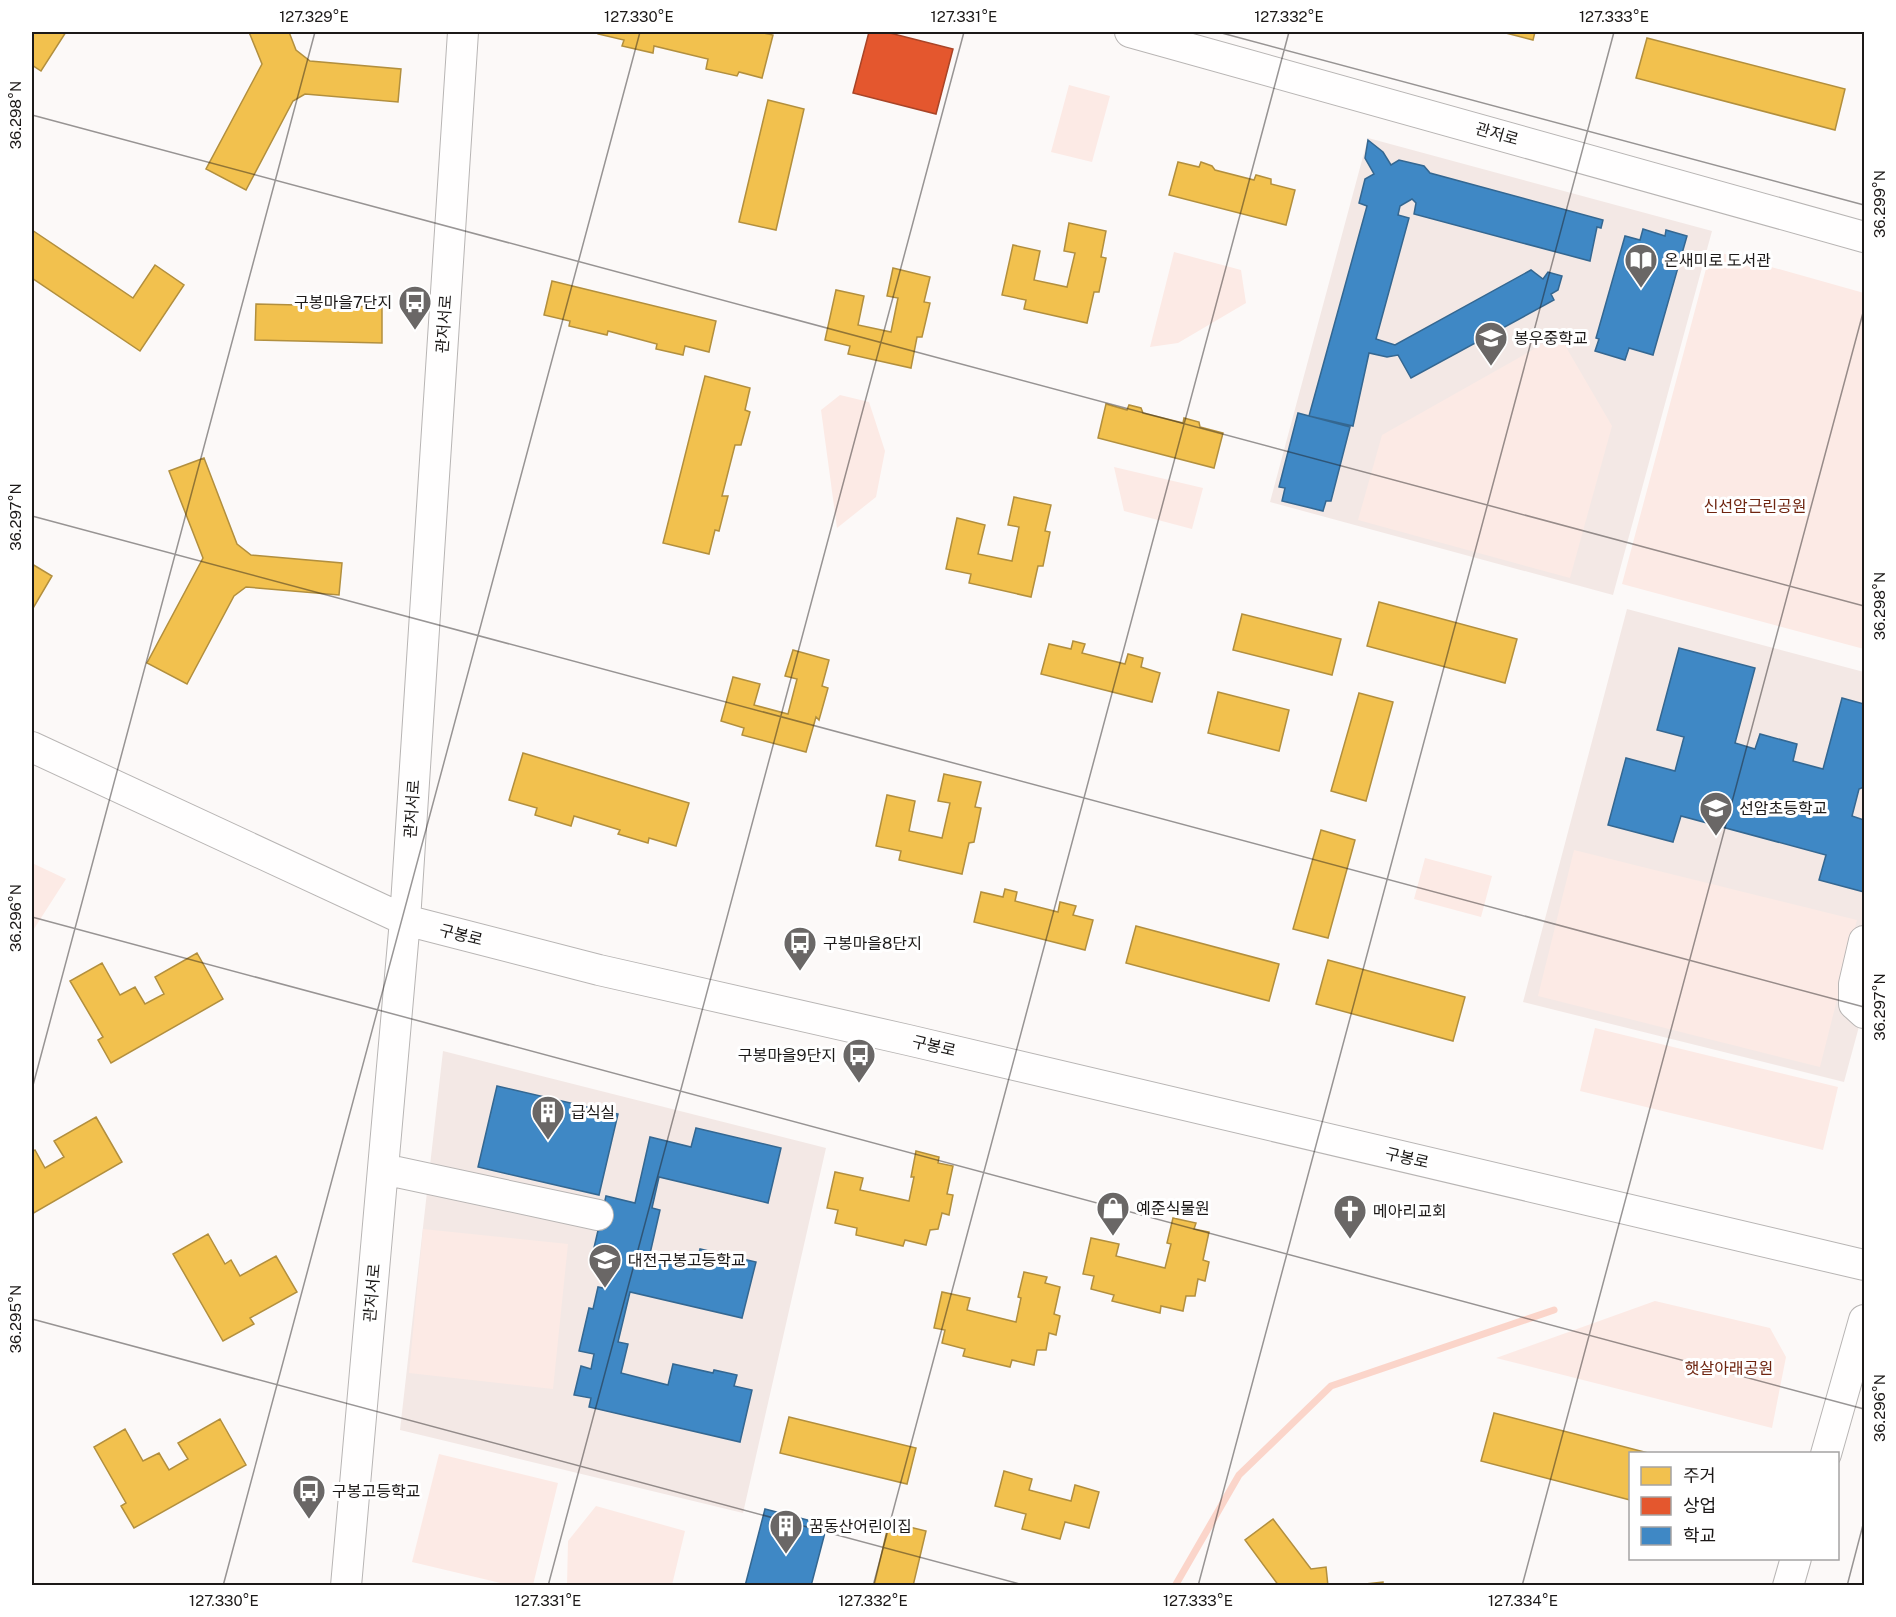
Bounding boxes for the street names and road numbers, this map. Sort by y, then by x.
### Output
street label: 관저로 [1473,119,1521,149]
street label: 관저서로 [432,294,456,354]
street label: 관저서로 [400,779,424,839]
street label: 구봉로 [437,920,485,950]
street label: 구봉로 [910,1032,958,1060]
street label: 구봉로 [1383,1144,1431,1172]
street label: 관저서로 [360,1263,384,1323]

